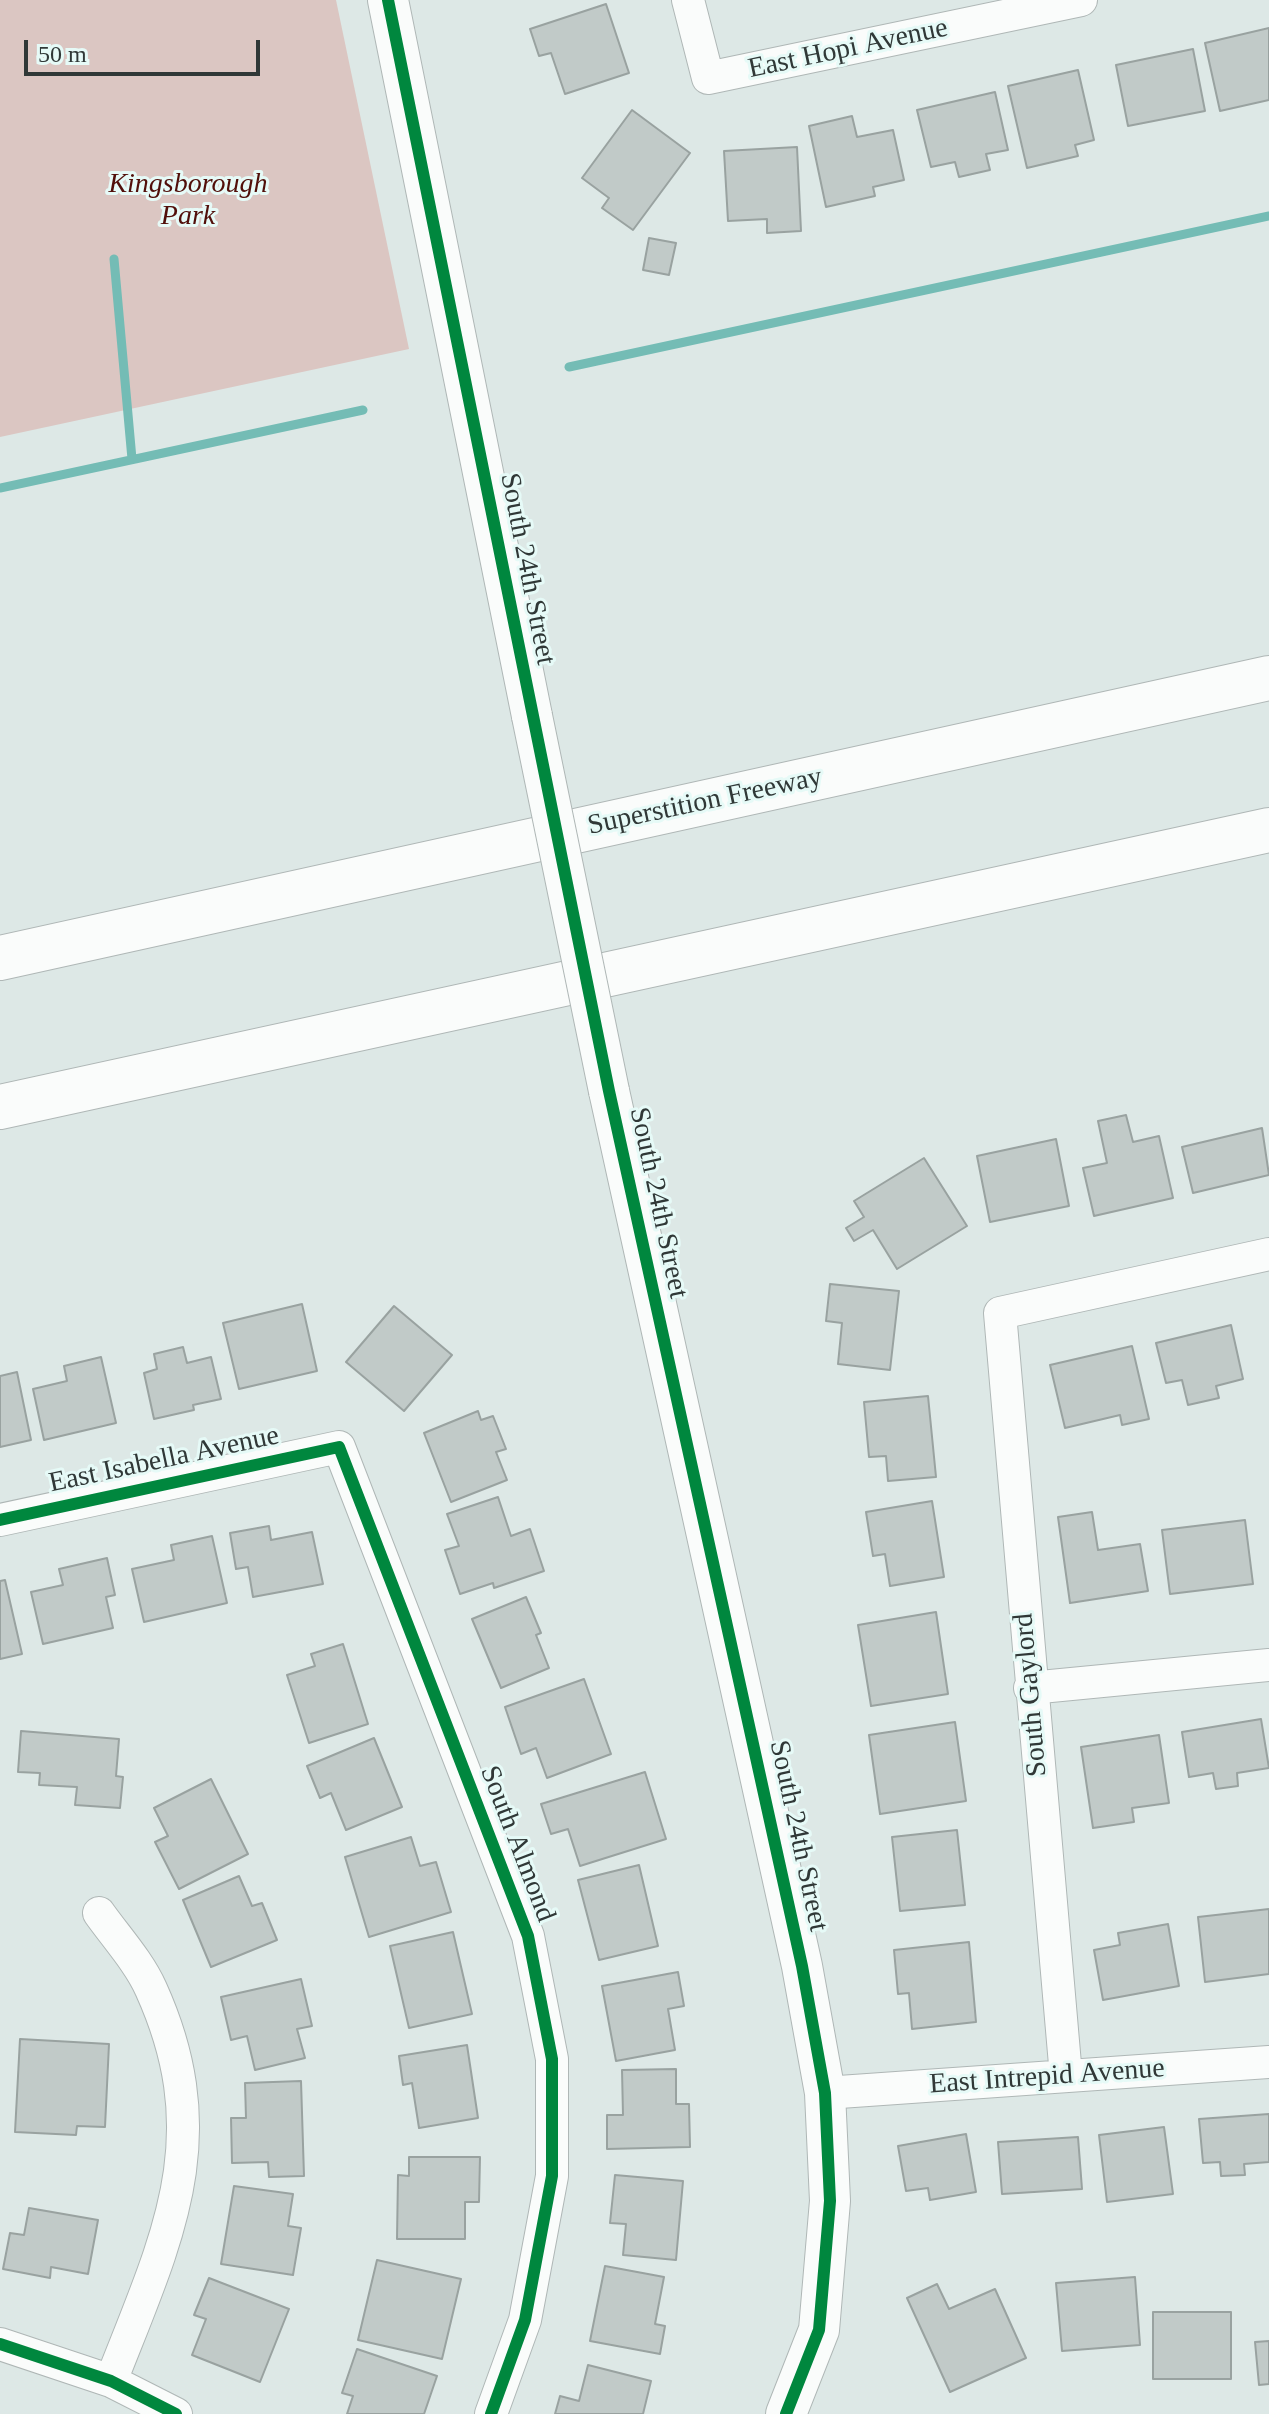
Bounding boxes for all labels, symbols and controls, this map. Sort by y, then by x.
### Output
street label: East Hopi Avenue [745,11,951,87]
scale bar [28,24,264,74]
text: 50 m [38,41,87,67]
park label: Kingsborough Park [108,168,268,234]
street label: South 24th Street [492,470,562,668]
street label: Superstition Freeway [585,761,825,843]
street label: South 24th Street [621,1104,695,1302]
street label: East Isabella Avenue [46,1419,282,1501]
street label: South Gaylord [1007,1612,1055,1778]
street label: South 24th Street [761,1737,835,1935]
street label: South Almond [472,1761,562,1927]
street label: East Intrepid Avenue [928,2052,1166,2102]

